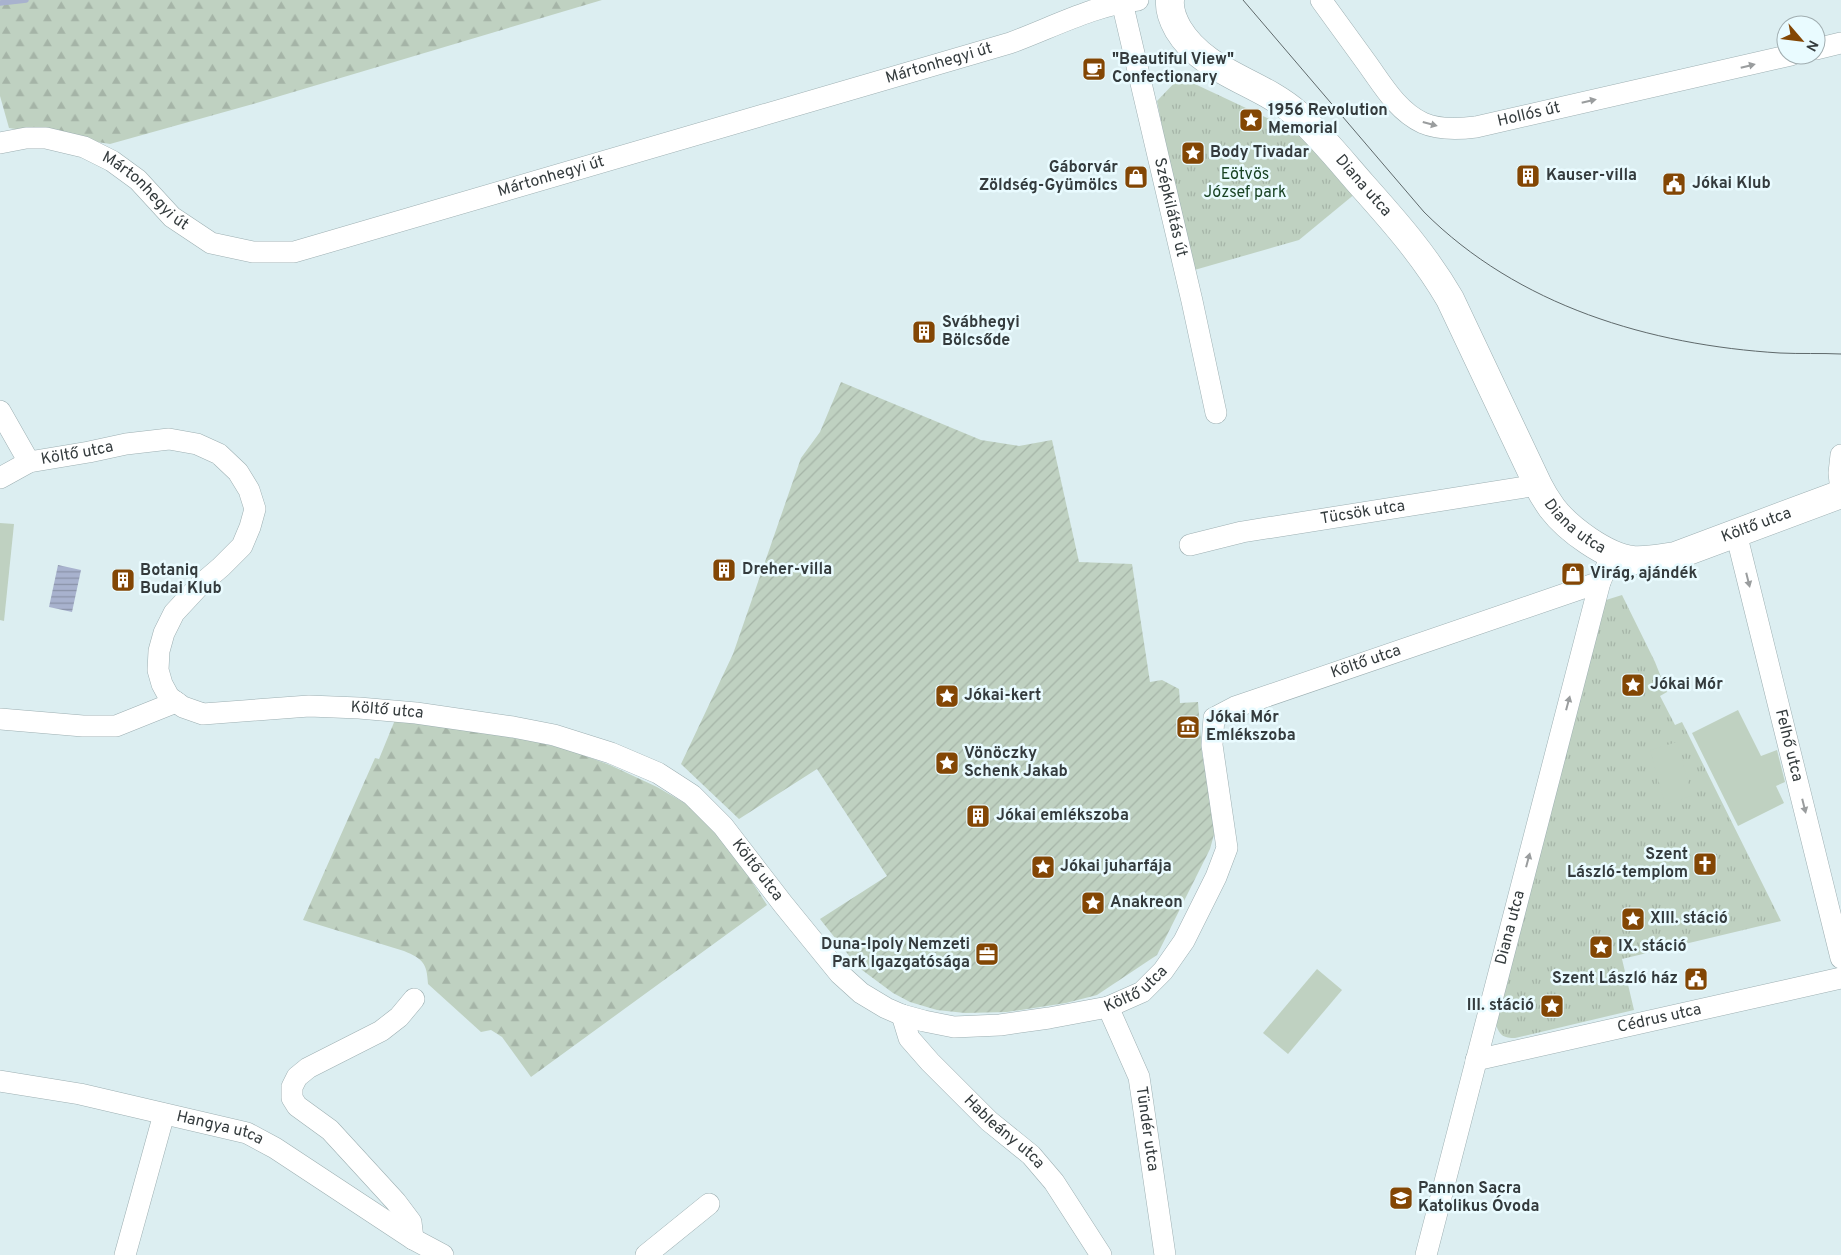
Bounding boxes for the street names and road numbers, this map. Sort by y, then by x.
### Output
street label: Mártonhegyi út [883,39,995,89]
street label: Hollós út [1495,98,1562,132]
street label: Mártonhegyi út [99,148,192,235]
street label: Diana utca [1330,151,1396,221]
street label: Mártonhegyi út [495,152,607,202]
street label: Szépkilátás út [1149,156,1191,259]
street label: Költő utca [40,437,115,470]
street label: Diana utca [1539,495,1609,559]
street label: Tücsök utca [1319,496,1407,529]
street label: Költő utca [1719,503,1794,548]
street label: Költő utca [1328,641,1404,683]
street label: Költő utca [350,698,425,724]
street label: Felhő utca [1770,707,1807,784]
street label: Költő utca [727,835,787,905]
street label: Diana utca [1491,888,1530,967]
street label: Költő utca [1101,962,1172,1017]
street label: Cédrus utca [1615,1000,1703,1038]
street label: Tündér utca [1130,1085,1163,1173]
street label: Hableány utca [959,1091,1049,1173]
street label: Hangya utca [174,1107,267,1150]

